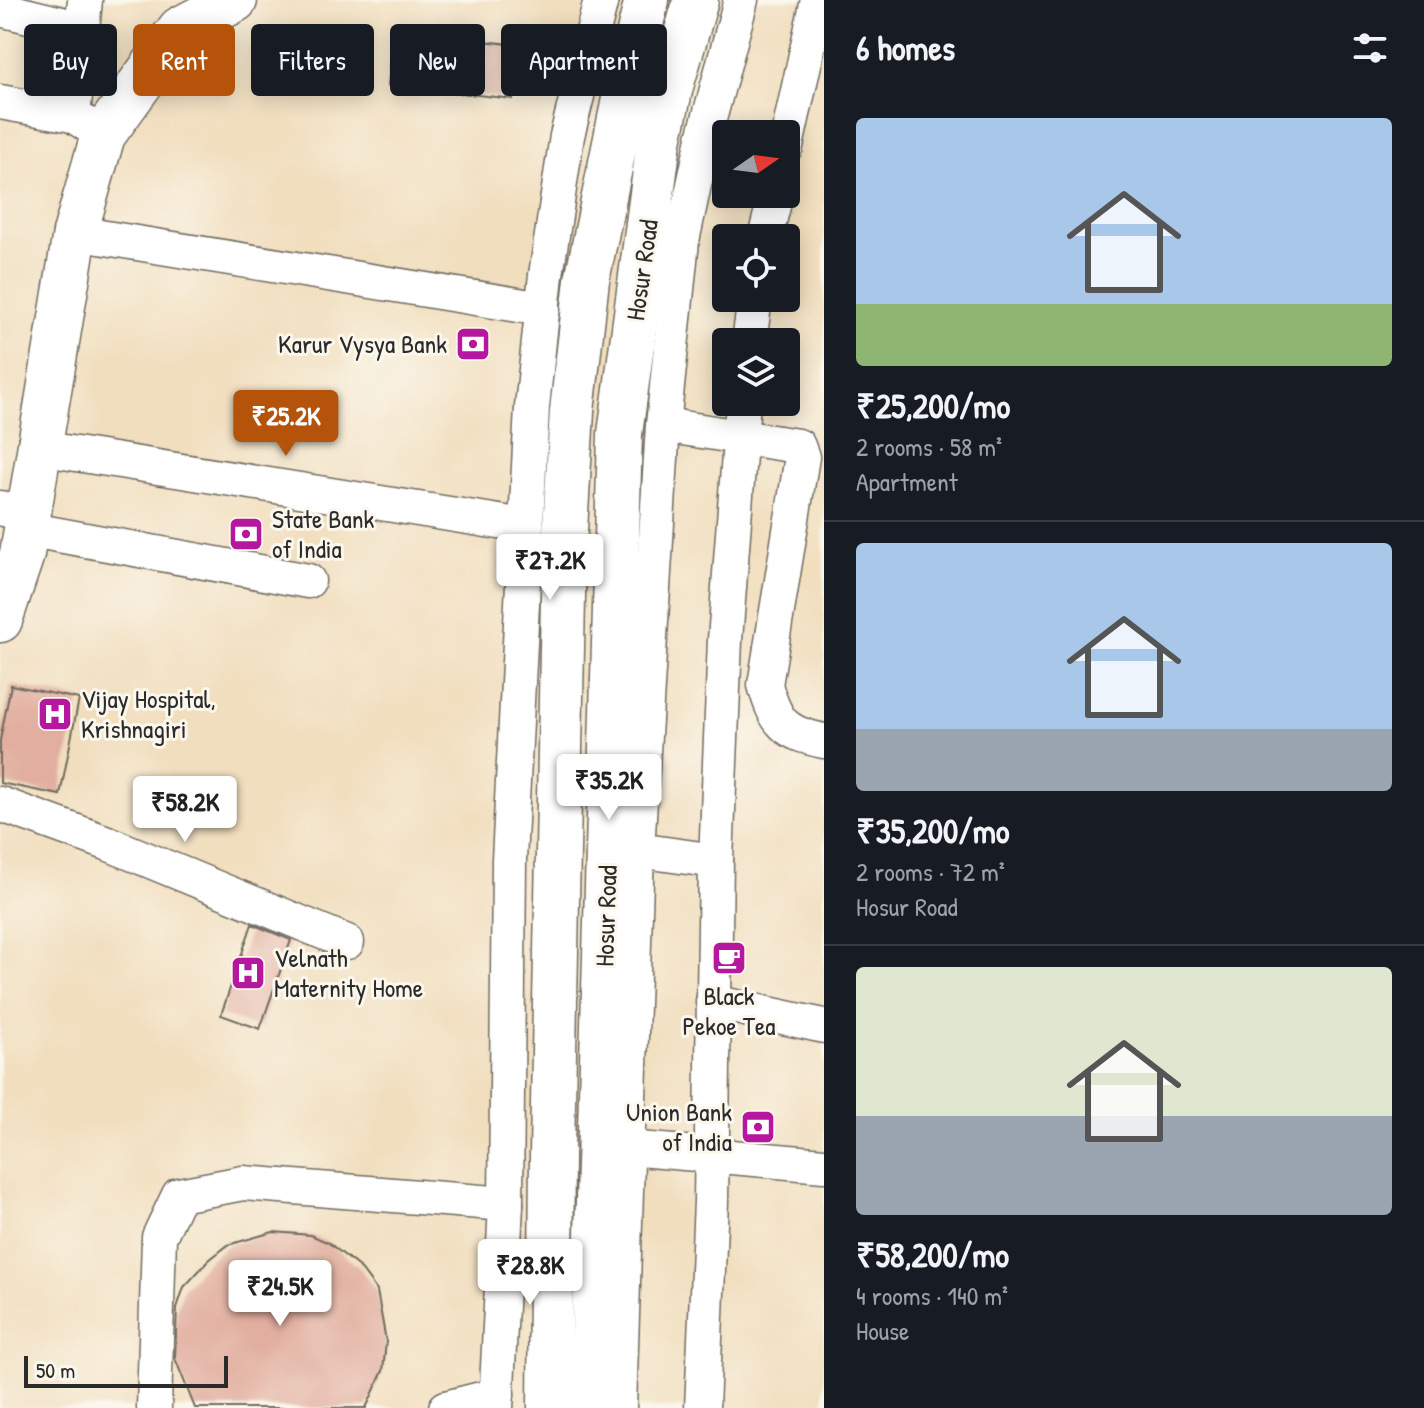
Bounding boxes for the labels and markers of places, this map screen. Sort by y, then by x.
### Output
bank icon: Karur Vysya Bank [454,325,492,363]
place label: Karur Vysya Bank [278,326,447,361]
pin: ₹25.2K [221,390,351,458]
place label: State Bank of India [272,501,374,566]
bank icon: State Bank of India [227,515,265,553]
pin: ₹27.2K [485,534,615,602]
place label: Vijay Hospital, Krishnagiri [81,681,216,746]
hospital icon: Vijay Hospital, Krishnagiri [36,695,74,733]
pin: ₹35.2K [544,754,674,822]
pin: ₹58.2K [120,776,250,844]
cafe icon: Black Pekoe Tea [710,939,748,977]
place label: Velnath Maternity Home [274,940,423,1005]
hospital icon: Velnath Maternity Home [229,954,267,992]
place label: Black Pekoe Tea [682,978,776,1043]
place label: Union Bank of India [626,1094,732,1159]
bank icon: Union Bank of India [739,1108,777,1146]
pin: ₹28.8K [465,1239,595,1307]
pin: ₹24.5K [215,1260,345,1328]

